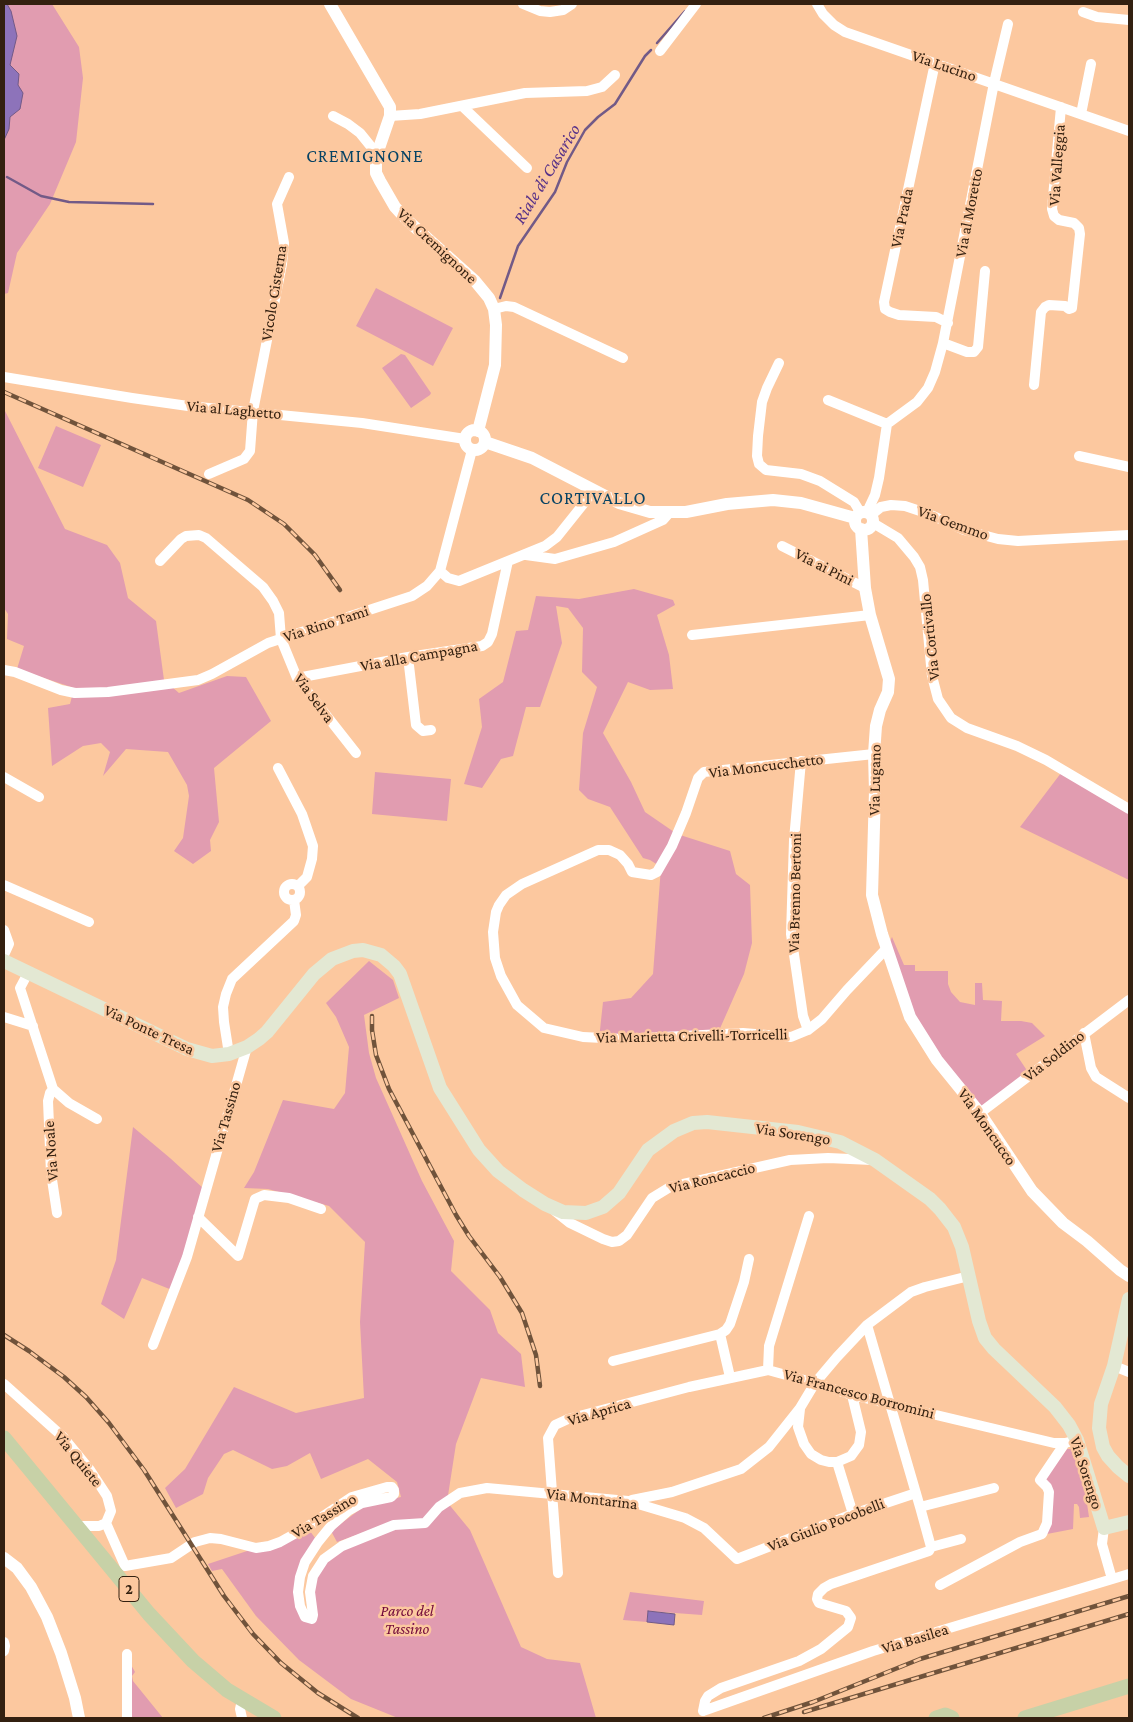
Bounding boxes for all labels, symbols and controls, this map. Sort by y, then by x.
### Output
street label: Via Lucino [909,46,979,86]
water label: Riale di Casarico [509,120,585,228]
street label: Via Valleggia [1045,124,1069,206]
district label: CREMIGNONE [305,145,425,167]
street label: Via al Moretto [951,167,987,259]
street label: Via Prada [886,187,918,249]
street label: Via Cremignone [393,204,481,288]
street label: Vicolo Cisterna [257,244,291,342]
street label: Via al Laghetto [186,396,282,424]
district label: CORTIVALLO [538,487,648,509]
street label: Via Gemmo [915,501,991,545]
street label: Via ai Pini [792,544,856,590]
street label: Via Cortivallo [916,593,944,681]
street label: Via Rino Tami [281,601,371,647]
street label: Via alla Campagna [359,636,479,676]
street label: Via Selva [290,669,338,727]
street label: Via Lugano [865,744,885,816]
street label: Via Moncucchetto [707,749,825,783]
street label: Via Brenno Bertoni [784,833,806,953]
street label: Via Ponte Tresa [101,1001,197,1059]
street label: Via Marietta Crivelli-Torricelli [596,1025,788,1047]
street label: Via Soldino [1020,1026,1088,1086]
street label: Via Tassino [207,1080,245,1154]
street label: Via Moncucco [953,1085,1021,1169]
street label: Via Sorengo [754,1119,832,1149]
street label: Via Noale [39,1120,63,1182]
street label: Via Roncaccio [667,1158,757,1198]
street label: Via Francesco Borromini [781,1365,937,1423]
street label: Via Aprica [565,1394,633,1430]
street label: Via Quiete [50,1427,106,1491]
street label: Via Sorengo [1065,1434,1107,1512]
street label: Via Montarina [545,1484,639,1514]
street label: Via Tassino [288,1489,360,1543]
street label: Via Giulio Pocobelli [765,1494,887,1556]
road number: 2 [119,1576,139,1602]
park label: Parco del Tassino [380,1601,434,1639]
street label: Via Basilea [879,1620,951,1658]

